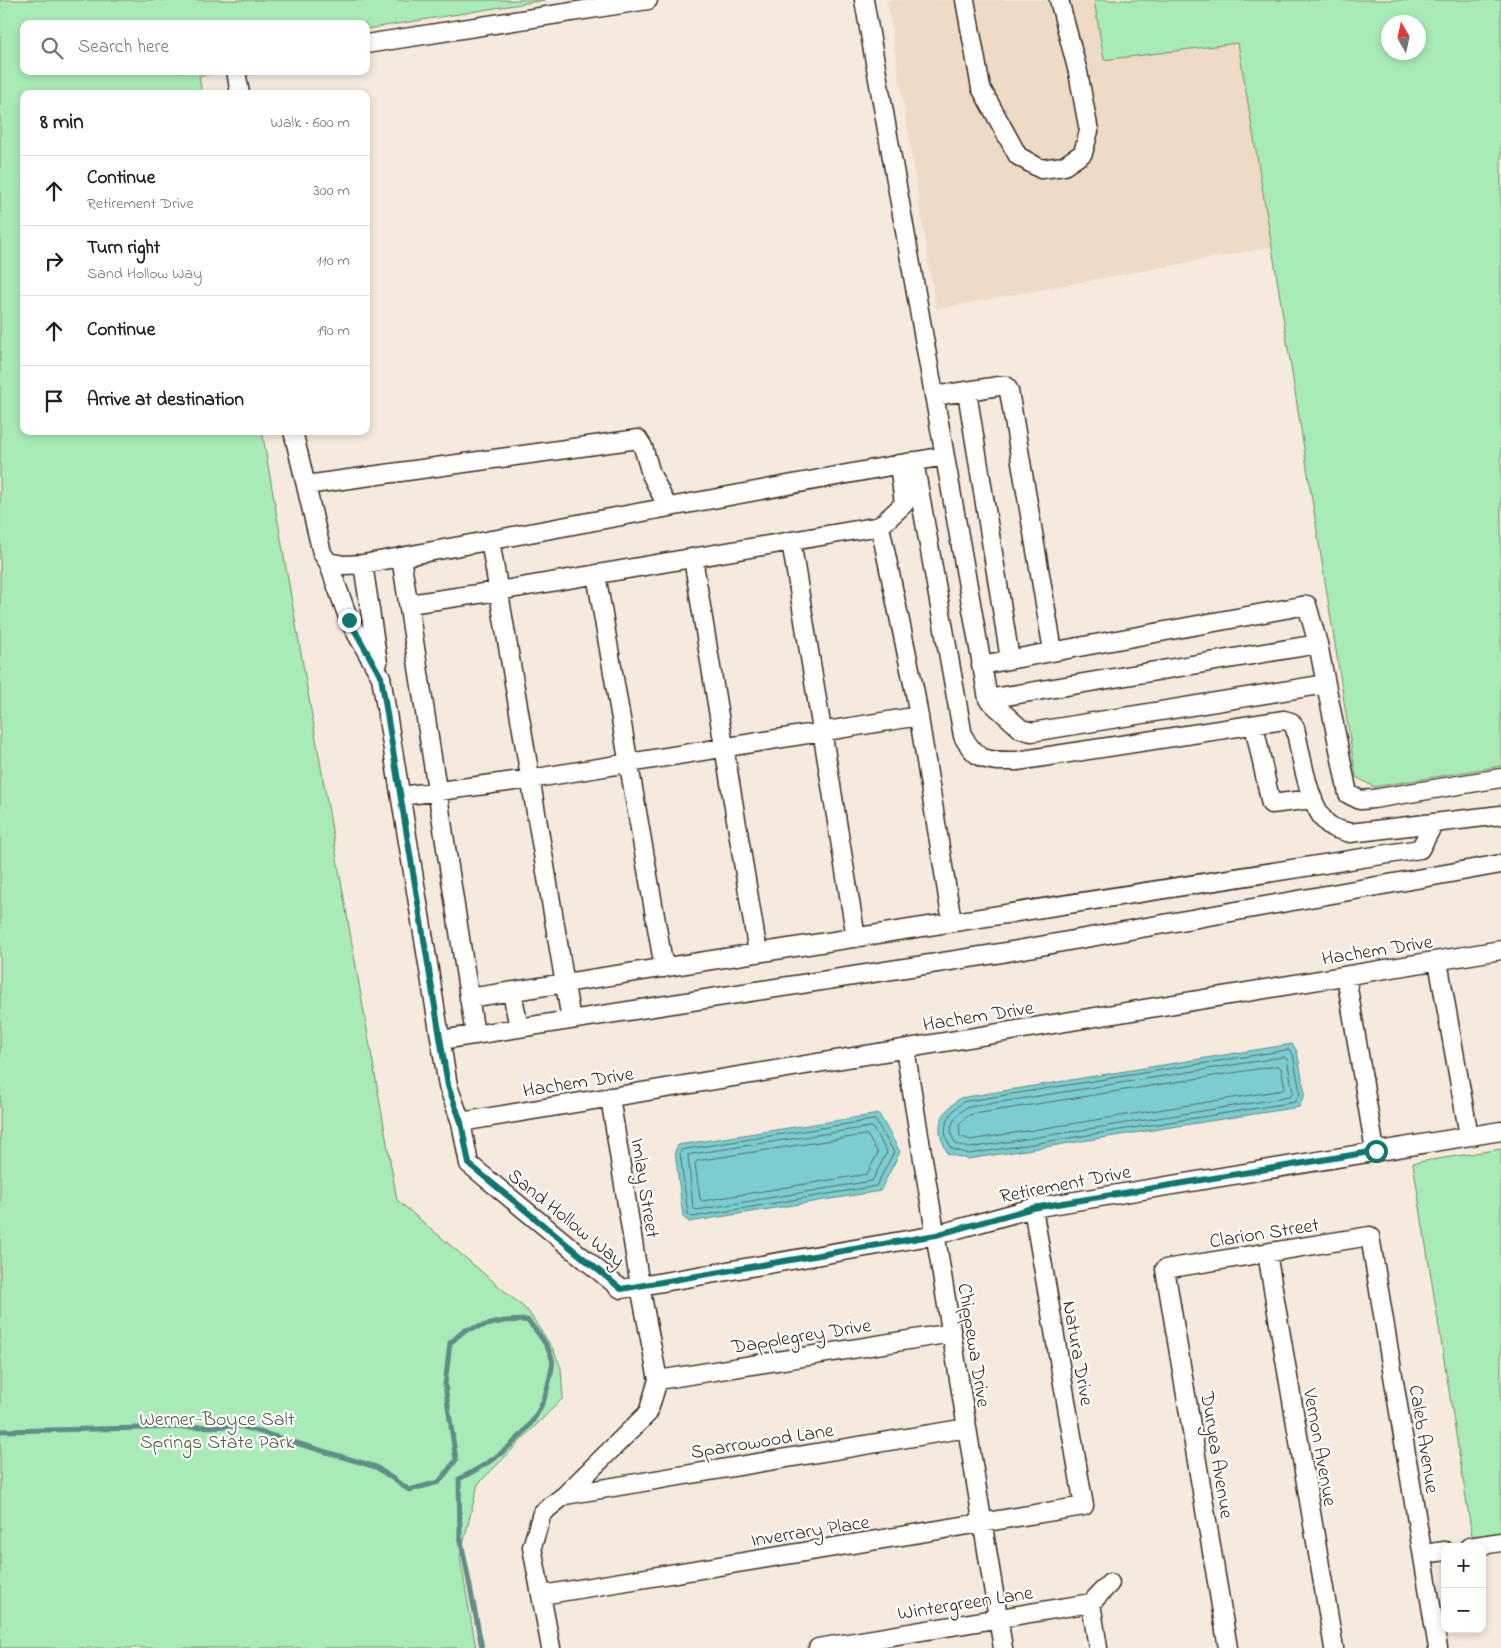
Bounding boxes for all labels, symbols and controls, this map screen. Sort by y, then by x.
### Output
north arrow [1381,15,1426,60]
search box [20,20,370,75]
icon: search [38,34,66,62]
text: Search here [78,34,169,61]
text: 8 min [40,108,84,138]
text: Walk · 600 m [271,111,350,135]
text: Continue [87,165,155,192]
icon: ahead [40,177,68,205]
text: 300 m [313,179,350,203]
text: Retirement Drive [87,192,194,216]
text: Turn right [87,235,160,262]
icon: right [40,247,68,275]
text: 110 m [316,249,350,273]
text: Sand Hollow Way [87,262,202,286]
icon: ahead [40,317,68,345]
text: Continue [87,317,155,344]
text: 190 m [317,319,350,343]
icon: arrive [40,387,68,415]
text: Arrive at destination [87,387,244,414]
route end [338,609,361,632]
street label: Hachem Drive [1320,928,1435,975]
street label: Hachem Drive [921,994,1036,1041]
street label: Hachem Drive [521,1060,636,1107]
street label: Imlay Street [621,1136,666,1241]
route start [1365,1140,1388,1163]
street label: Retirement Drive [997,1158,1134,1212]
street label: Sand Hollow Way [500,1162,630,1275]
street label: Clarion Street [1207,1211,1322,1257]
street label: Chippewa Drive [948,1281,997,1410]
street label: Natura Drive [1053,1299,1100,1408]
street label: Dapplegrey Drive [729,1312,873,1364]
street label: Caleb Avenue [1400,1383,1445,1496]
street label: Vernon Avenue [1294,1385,1343,1509]
street label: Duryea Avenue [1191,1389,1240,1521]
park label: Werner-Boyce Salt Springs State Park [139,1406,295,1459]
street label: Sparrowood Lane [689,1417,836,1468]
street label: Inverrary Place [749,1509,872,1556]
map controls [1441,1543,1486,1633]
button: + [1441,1543,1486,1588]
street label: Wintergreen Lane [896,1579,1035,1630]
button: − [1441,1588,1486,1633]

